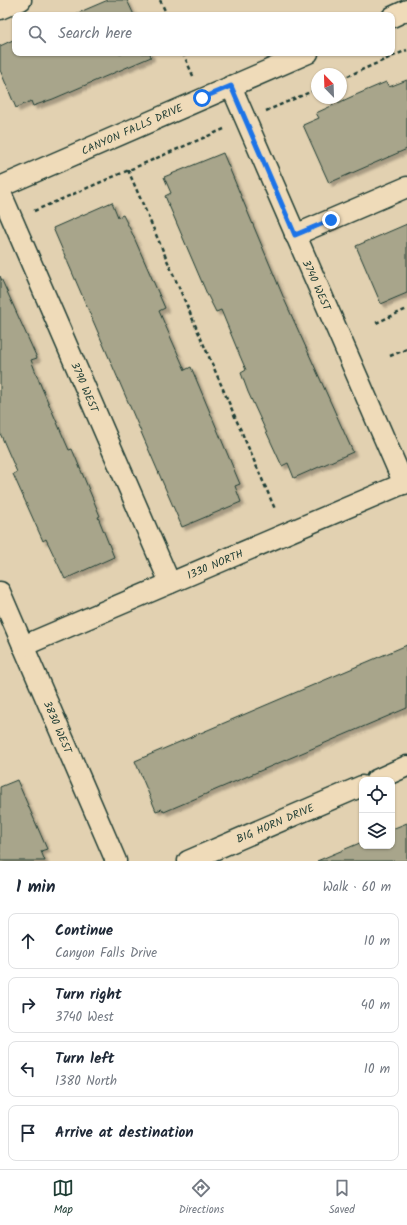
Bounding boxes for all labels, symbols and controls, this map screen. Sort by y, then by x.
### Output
search box [12,12,395,56]
text: Search here [58,22,132,46]
icon: search [26,23,48,45]
north arrow [311,68,347,104]
route start [193,89,211,107]
street label: CANYON FALLS DRIVE [79,99,187,160]
route end [322,211,340,229]
street label: 3740 WEST [297,257,336,315]
street label: 3790 WEST [65,359,103,417]
street label: 1330 NORTH [184,545,246,585]
street label: 3830 WEST [38,698,77,758]
map controls [359,777,395,849]
button: locate [359,777,395,813]
street label: BIG HORN DRIVE [234,799,318,848]
button: layers [359,813,395,849]
text: 1 min [16,874,55,901]
text: Walk · 60 m [323,877,391,898]
text: Continue [55,919,113,943]
icon: ahead [17,930,39,952]
text: 10 m [364,931,390,952]
text: Canyon Falls Drive [55,943,157,964]
text: Turn right [55,983,122,1007]
icon: right [17,994,39,1016]
text: 40 m [361,995,390,1016]
text: 3740 West [55,1007,114,1028]
text: Turn left [55,1047,115,1071]
icon: left [17,1058,39,1080]
text: 10 m [364,1059,390,1080]
text: 1380 North [55,1071,117,1092]
text: Arrive at destination [55,1121,194,1145]
icon: arrive [17,1122,39,1144]
tab: Map [52,1177,74,1219]
tab: Directions [179,1177,224,1219]
tab: Saved [329,1177,355,1219]

